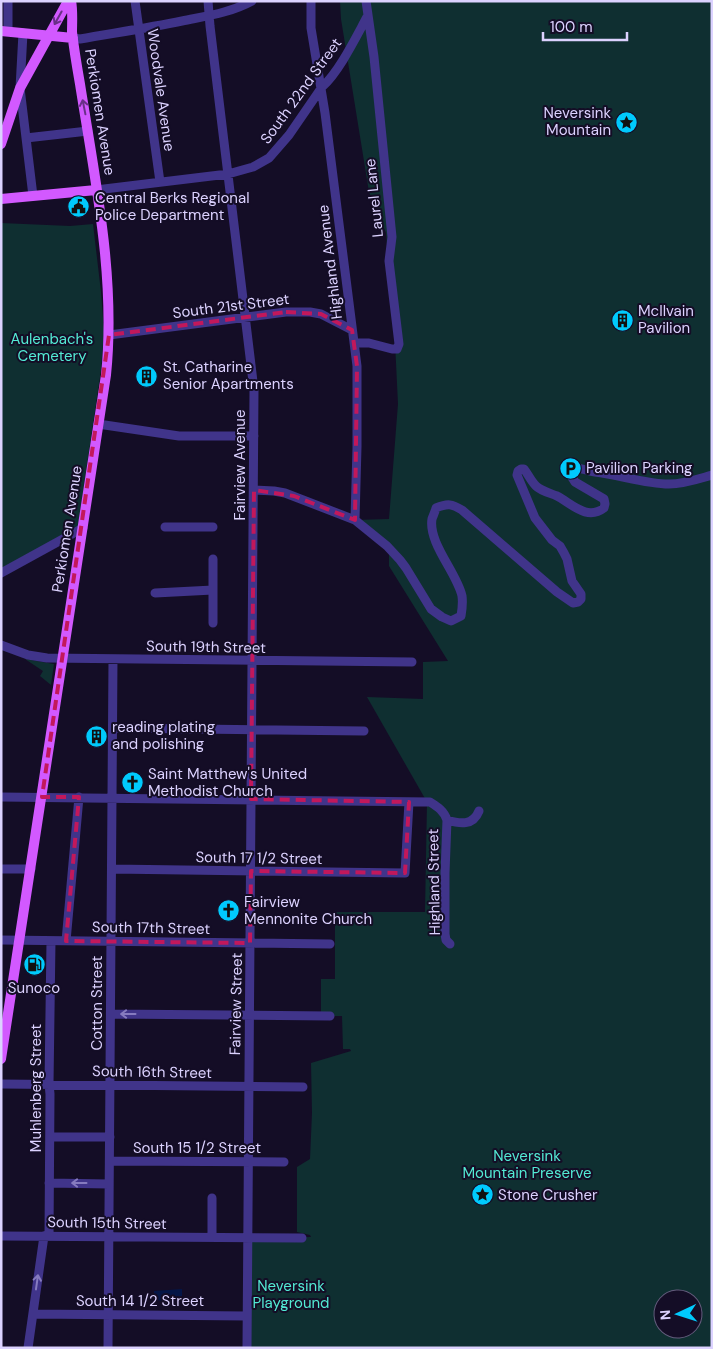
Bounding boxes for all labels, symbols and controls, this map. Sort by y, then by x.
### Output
scale bar [543,10,627,42]
one-way arrow [53,11,63,26]
text: 100 m [550,17,593,37]
street label: Woodvale Avenue [143,27,179,153]
street label: South 22nd Street [256,34,346,148]
street label: Perkiomen Avenue [80,47,120,177]
one-way arrow [79,99,88,115]
place label: Neversink Mountain [544,103,611,140]
place icon: Neversink Mountain [615,110,639,134]
street label: Laurel Lane [360,158,388,238]
place label: Central Berks Regional Police Department [95,188,250,225]
public building icon: Central Berks Regional Police Department [67,195,91,219]
street label: Highland Avenue [313,204,347,320]
street label: South 21st Street [171,289,291,323]
place label: McIlvain Pavilion [638,301,694,338]
building icon: McIlvain Pavilion [610,308,634,332]
park label: Aulenbach's Cemetery [11,329,93,366]
place label: St. Catharine Senior Apartments [163,357,294,394]
building icon: St. Catharine Senior Apartments [135,364,159,388]
street label: Fairview Avenue [230,410,250,520]
parking icon: Pavilion Parking [558,456,582,480]
place label: Pavilion Parking [586,458,692,478]
street label: Perkiomen Avenue [47,464,87,594]
street label: South 19th Street [146,636,266,658]
place label: reading plating and polishing [112,717,215,754]
building icon: reading plating and polishing [84,724,108,748]
place label: Saint Matthew's United Methodist Church [148,764,307,801]
church icon: Saint Matthew's United Methodist Church [120,771,144,795]
street label: Highland Street [423,828,445,936]
street label: South 17 1/2 Street [195,847,323,869]
place label: Fairview Mennonite Church [244,892,372,929]
church icon: Fairview Mennonite Church [216,899,240,923]
street label: South 17th Street [92,917,210,939]
street label: Fairview Street [225,952,247,1055]
fuel station icon: Sunoco [22,953,46,977]
street label: Cotton Street [87,955,107,1050]
place label: Sunoco [8,978,60,998]
one-way arrow [120,1009,136,1019]
street label: Muhlenberg Street [26,1024,46,1152]
street label: South 16th Street [92,1061,212,1083]
street label: South 15 1/2 Street [133,1138,261,1158]
park label: Neversink Mountain Preserve [462,1146,592,1183]
one-way arrow [71,1179,87,1188]
place icon: Stone Crusher [470,1183,494,1207]
place label: Stone Crusher [498,1185,598,1205]
street label: South 15th Street [47,1212,167,1234]
one-way arrow [33,1275,43,1291]
park label: Neversink Playground [253,1276,330,1313]
north arrow [653,1289,703,1339]
street label: South 14 1/2 Street [76,1291,204,1311]
text: N [656,1309,674,1321]

